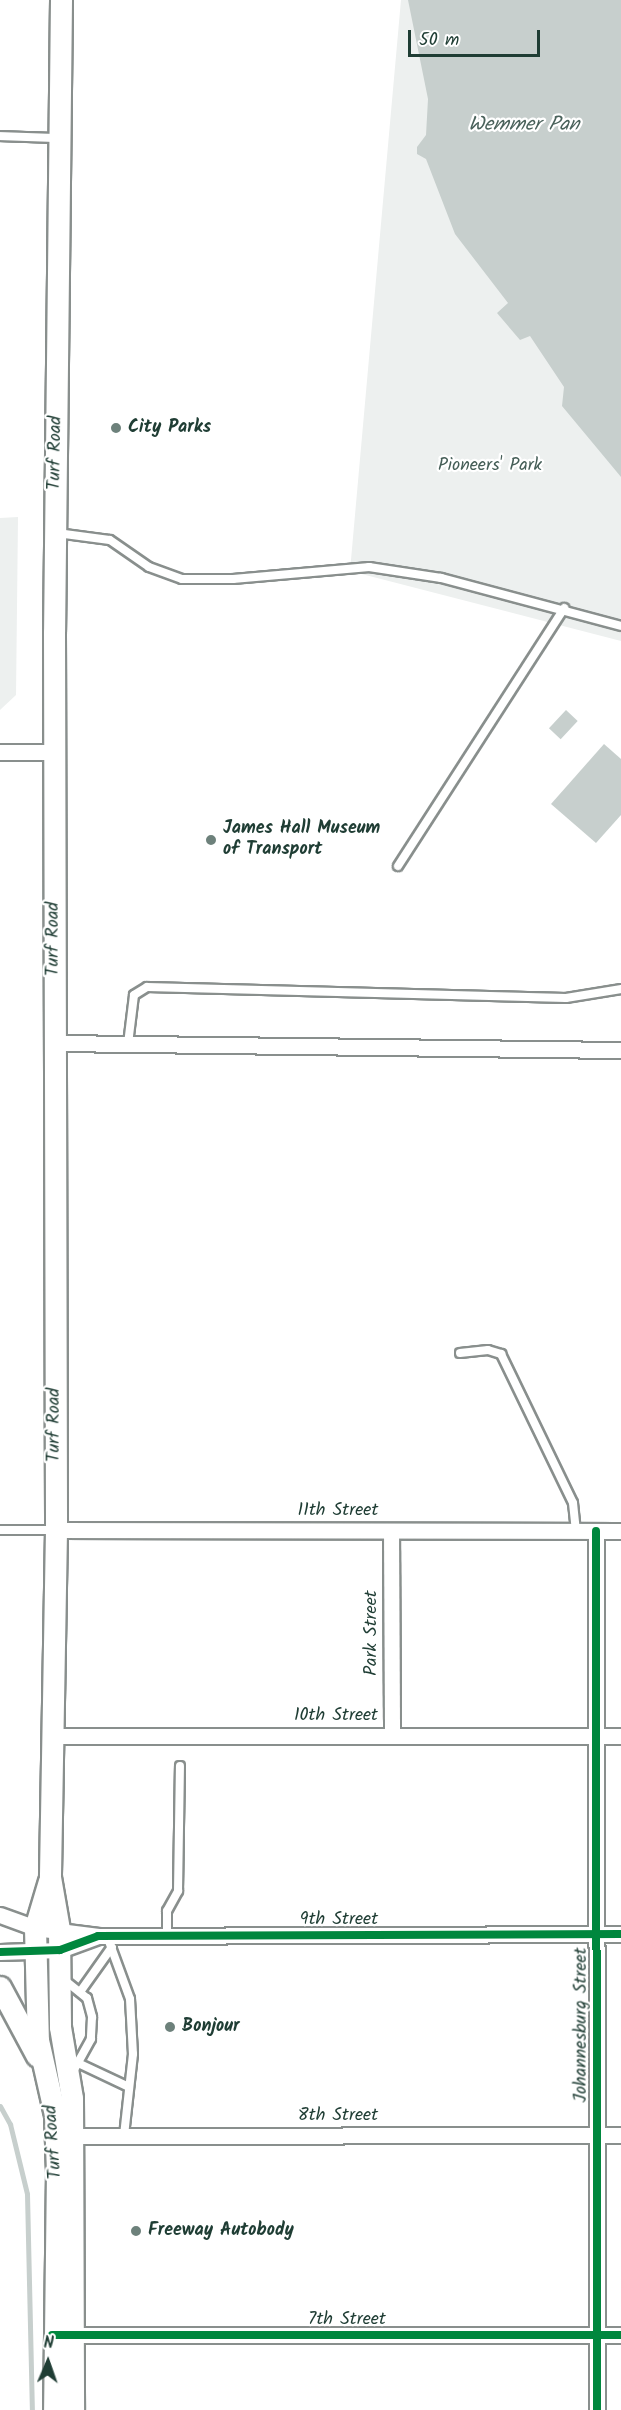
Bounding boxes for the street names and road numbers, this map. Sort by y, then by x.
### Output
street label: Turf Road [45,416,67,490]
street label: Turf Road [43,902,65,976]
street label: Turf Road [44,1388,66,1462]
street label: 11th Street [298,1500,378,1522]
street label: Park Street [361,1590,383,1676]
street label: 10th Street [294,1705,378,1727]
street label: 9th Street [300,1909,378,1931]
street label: Johannesburg Street [571,1947,593,2103]
street label: Turf Road [41,2104,67,2180]
street label: 8th Street [298,2105,378,2127]
street label: 7th Street [308,2309,386,2331]

